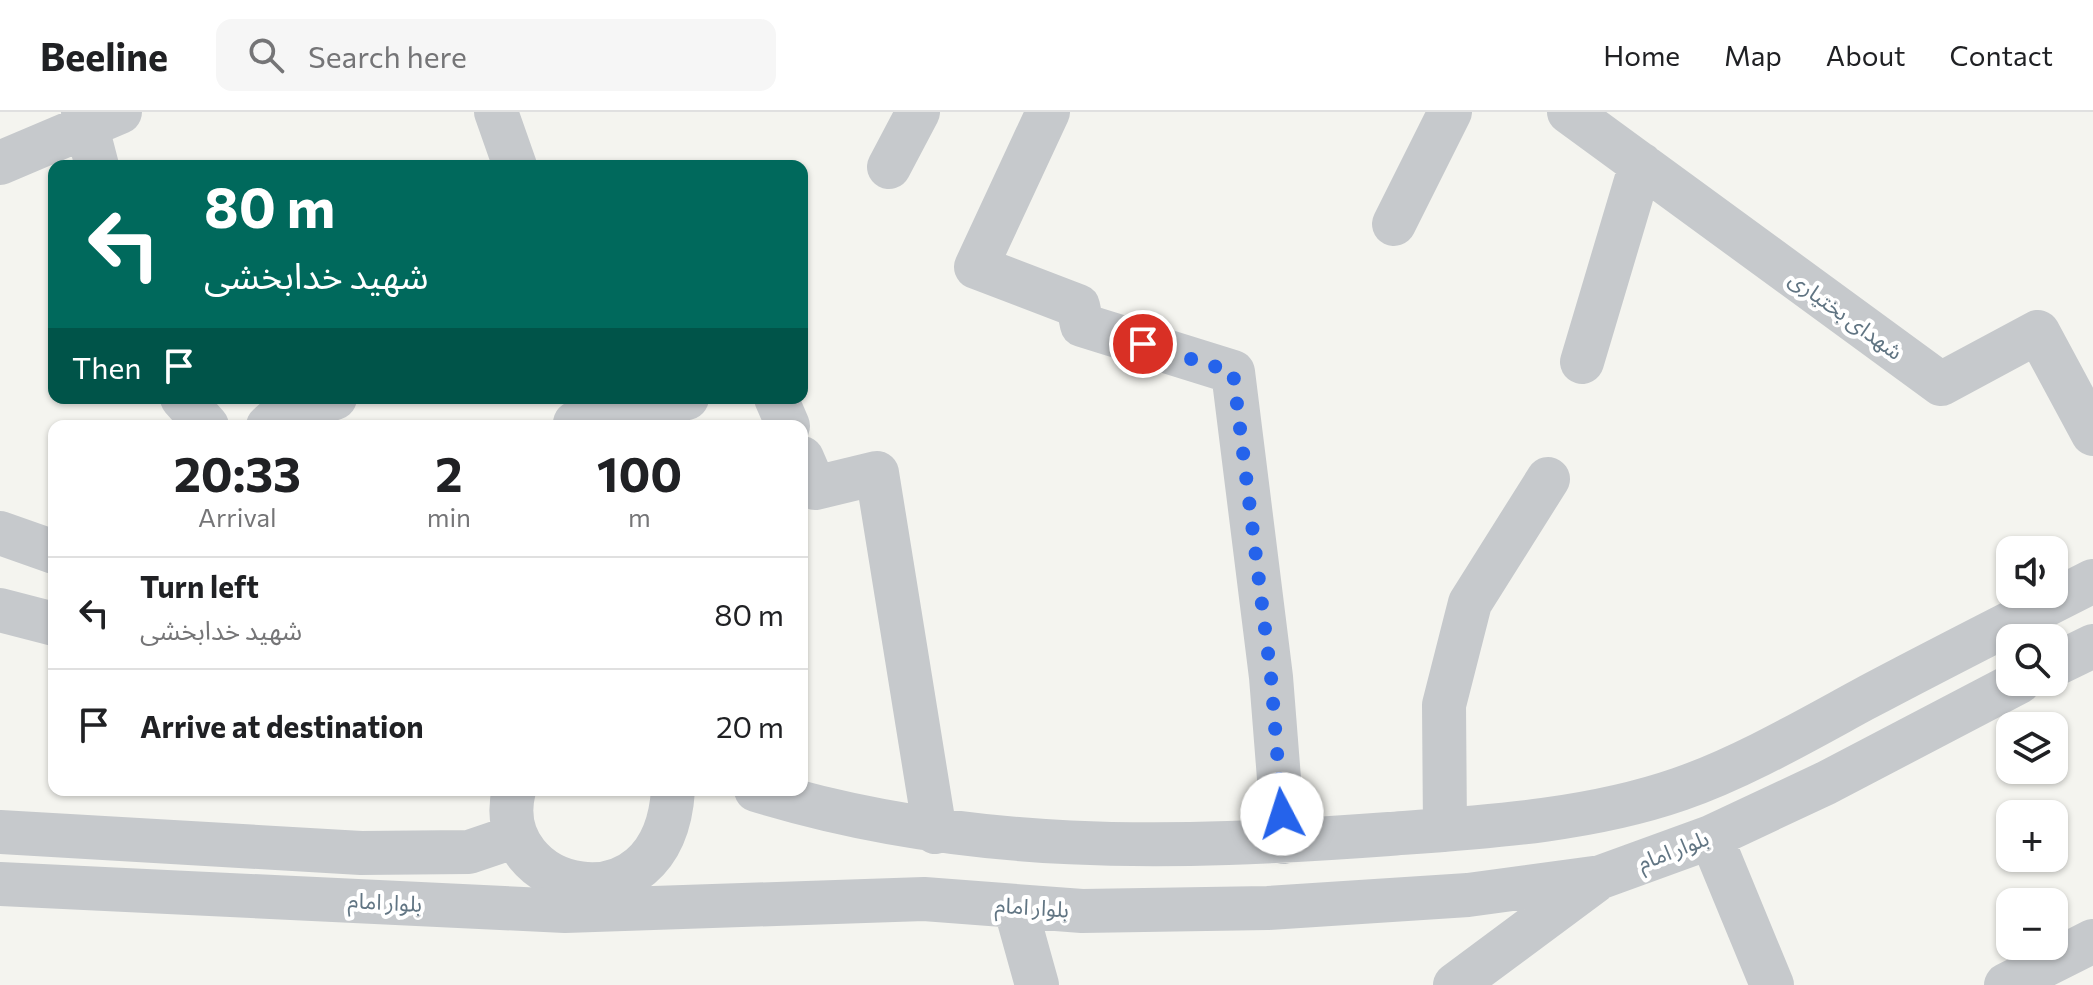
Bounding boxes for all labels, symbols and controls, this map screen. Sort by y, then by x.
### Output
search box [216,19,776,91]
text: Beeline [40,32,168,79]
icon: search [244,33,288,77]
text: Search here [308,37,467,74]
text: Home [1603,38,1680,72]
text: Map [1724,38,1782,72]
text: About [1826,38,1906,72]
text: Contact [1950,38,2053,72]
text: 80 m [204,171,335,240]
icon: left [72,192,176,296]
text: شهید خدابخشی [204,252,429,296]
street label: شهدای بختیاری [1784,264,1908,366]
pin [1109,310,1177,378]
icon: arrive [1121,322,1165,366]
icon: arrive [157,344,201,388]
text: Then [72,348,141,385]
text: 20:33 [174,443,301,502]
text: 2 [435,443,462,502]
text: 100 [597,443,682,502]
text: Arrival [198,501,277,532]
text: min [427,501,471,532]
text: m [628,501,651,532]
map controls [1996,536,2068,960]
button: sound [1996,536,2068,608]
text: Turn left [140,567,259,604]
icon: left [72,591,116,635]
text: 80 m [714,595,784,632]
text: شهید خدابخشی [140,614,302,645]
button: search [1996,624,2068,696]
icon: arrive [72,703,116,747]
text: Arrive at destination [140,707,424,744]
text: 20 m [716,707,784,744]
button: layers [1996,712,2068,784]
position arrow [1240,772,1324,856]
button: + [1996,800,2068,872]
street label: بلوار امام [1633,824,1714,879]
street label: بلوار امام [347,886,423,921]
button: − [1996,888,2068,960]
street label: بلوار امام [994,890,1070,927]

